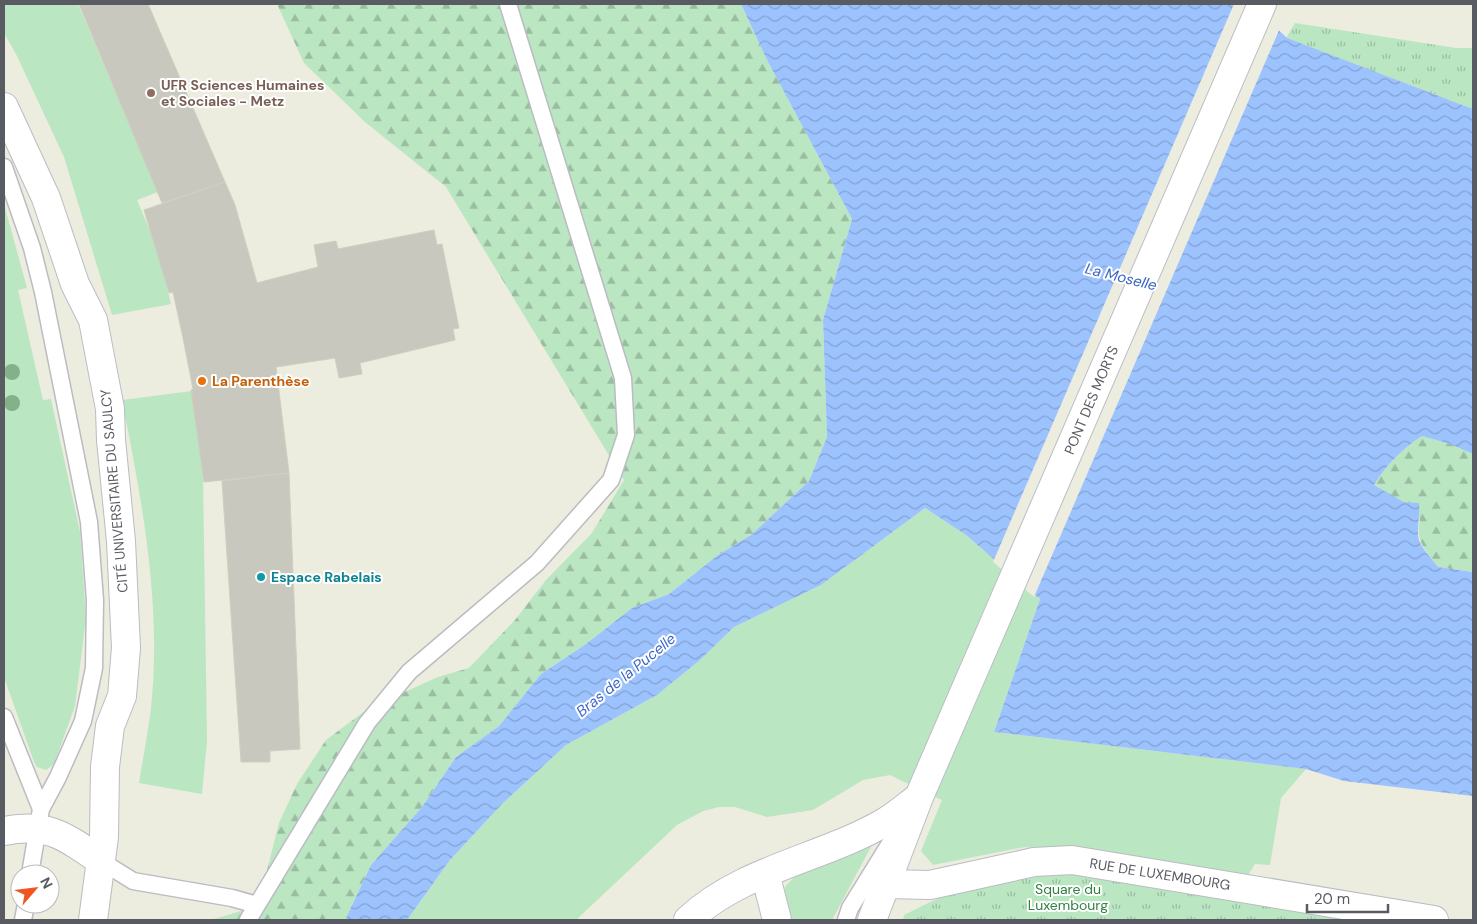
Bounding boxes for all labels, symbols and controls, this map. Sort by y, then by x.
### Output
place label: UFR Sciences Humaines et Sociales - Metz [161,76,324,110]
marker: UFR Sciences Humaines et Sociales - Metz [145,87,157,99]
water label: La Moselle [1083,258,1159,296]
street label: PONT DES MORTS [1060,343,1122,457]
place label: La Parenthèse [212,372,309,390]
marker: La Parenthèse [196,375,208,387]
street label: CITÉ UNIVERSITAIRE DU SAULCY [96,389,132,593]
place label: Espace Rabelais [271,568,382,586]
marker: Espace Rabelais [255,571,267,583]
water label: Bras de la Pucelle [572,628,680,721]
street label: RUE DE LUXEMBOURG [1088,854,1232,894]
north arrow [10,864,60,914]
text: N [36,874,57,892]
park label: Square du Luxembourg [1028,880,1108,914]
scale bar [1307,882,1388,914]
text: 20 m [1314,889,1350,909]

